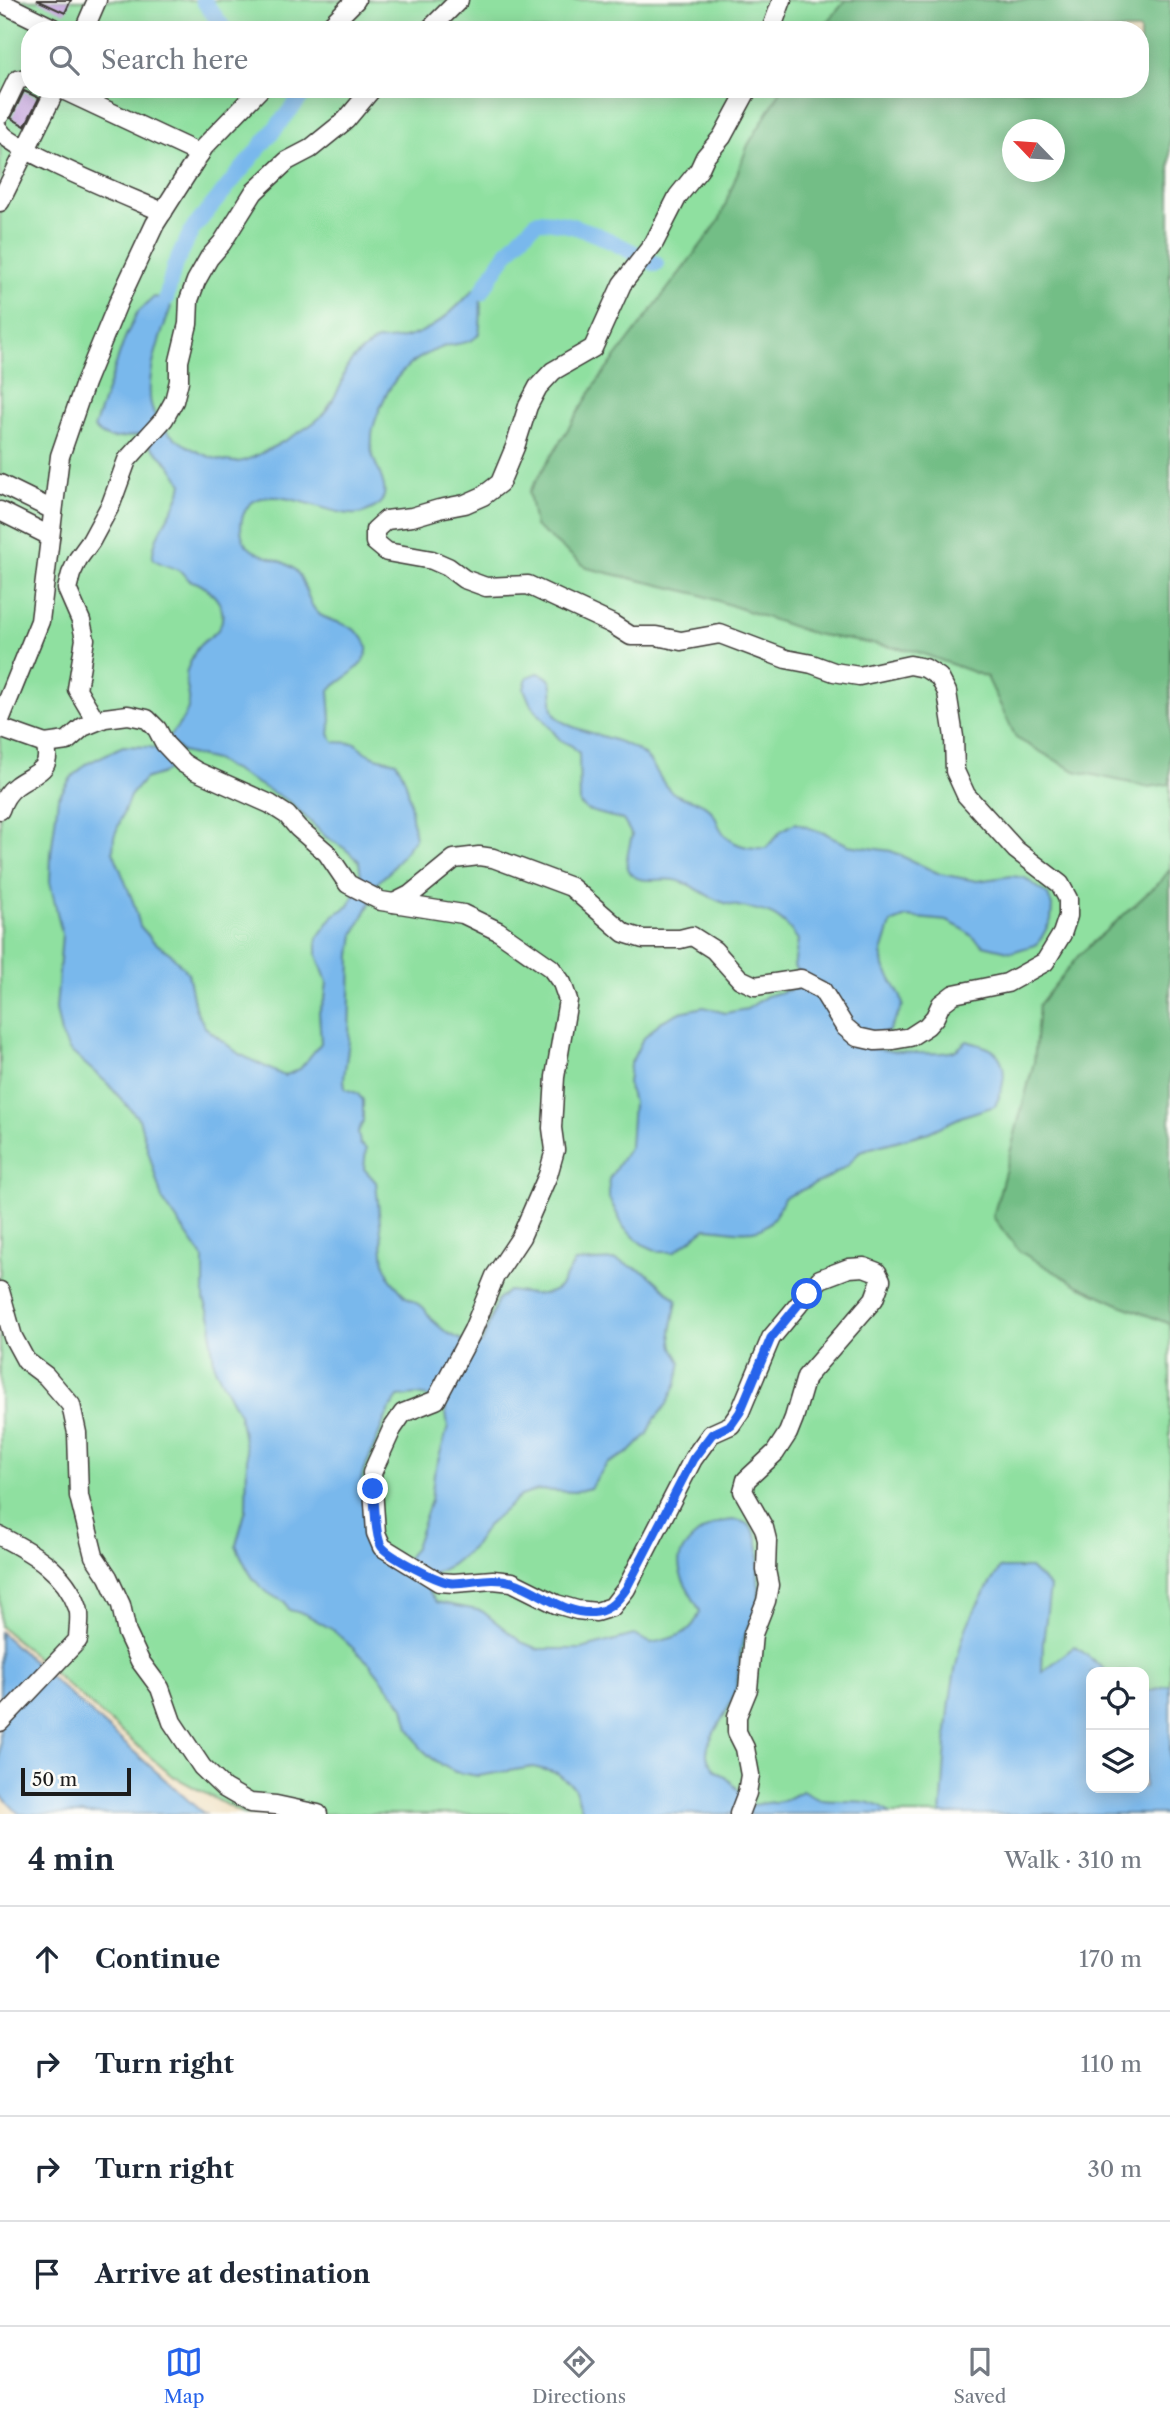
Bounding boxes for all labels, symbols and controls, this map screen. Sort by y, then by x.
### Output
search box [21,21,1149,98]
icon: search [45,41,83,79]
text: Search here [101,44,248,76]
north arrow [1002,119,1065,182]
route start [791,1278,822,1309]
route end [357,1473,388,1504]
map controls [1086,1667,1149,1793]
button: locate [1086,1667,1149,1730]
button: layers [1086,1730,1149,1793]
scale bar [21,1765,131,1797]
text: 50 m [32,1768,77,1791]
text: 4 min [28,1841,114,1878]
text: Walk · 310 m [1004,1846,1142,1874]
icon: ahead [28,1940,66,1978]
text: Continue [95,1943,220,1975]
text: 170 m [1079,1945,1142,1973]
icon: right [28,2045,66,2083]
text: Turn right [95,2048,234,2080]
text: 110 m [1081,2050,1142,2078]
icon: right [28,2150,66,2188]
text: Turn right [95,2153,234,2185]
text: 30 m [1087,2155,1142,2183]
icon: arrive [28,2255,66,2293]
text: Arrive at destination [95,2258,370,2290]
tab: Map [164,2343,205,2408]
tab: Directions [532,2343,626,2408]
tab: Saved [953,2343,1006,2408]

